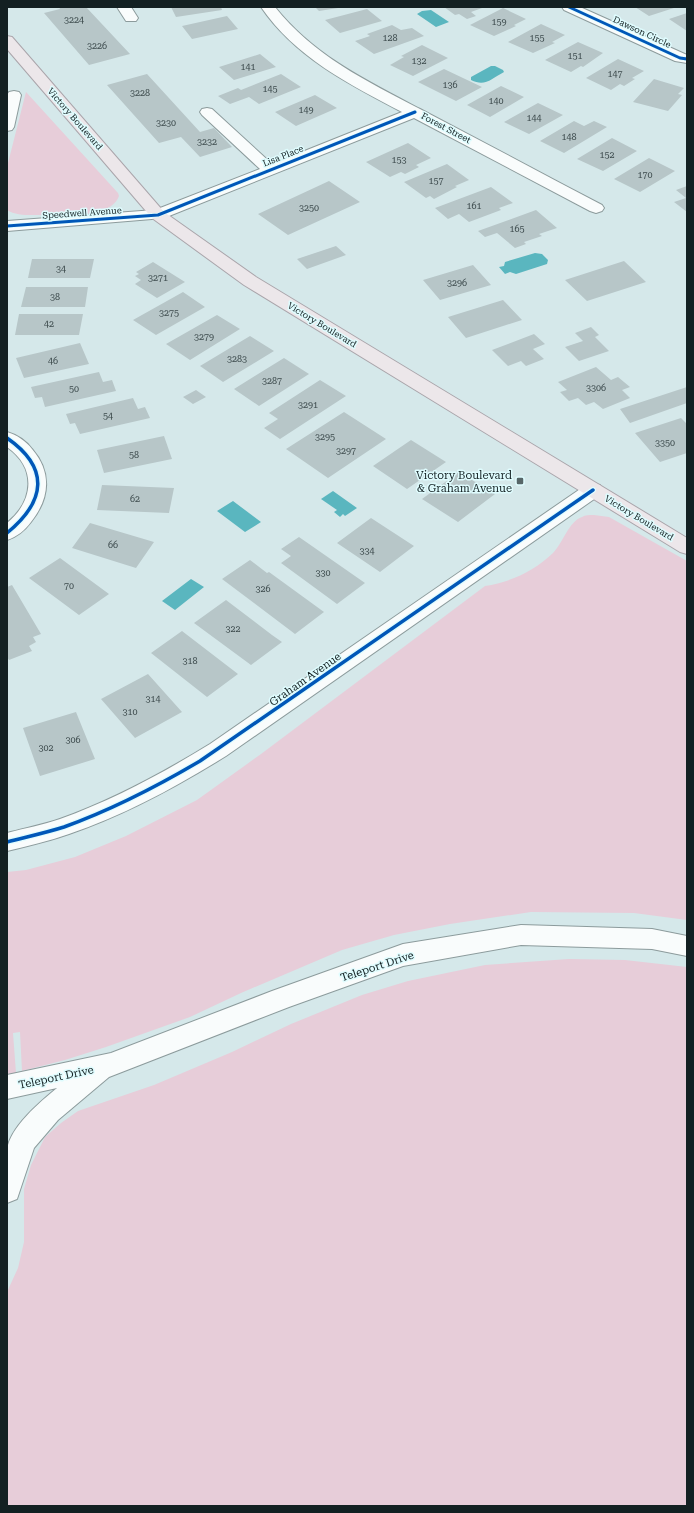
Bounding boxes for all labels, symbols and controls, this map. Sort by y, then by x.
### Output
street label: Dawson Circle [611,14,673,50]
house number: 3224 [64,15,84,25]
house number: 159 [491,17,507,27]
house number: 128 [382,33,398,43]
house number: 155 [529,33,545,43]
house number: 3226 [87,41,107,51]
house number: 151 [567,51,583,61]
house number: 132 [411,56,427,66]
house number: 141 [240,62,256,72]
house number: 147 [607,69,623,79]
house number: 136 [442,80,458,90]
house number: 145 [262,84,278,94]
street label: Victory Boulevard [45,86,105,152]
house number: 3228 [130,88,150,98]
house number: 140 [488,96,504,106]
house number: 149 [298,105,314,115]
street label: Forest Street [419,111,473,146]
house number: 144 [526,113,542,123]
house number: 3230 [156,118,176,128]
house number: 148 [561,132,577,142]
house number: 3232 [197,137,217,147]
street label: Lisa Place [261,143,305,169]
house number: 152 [599,150,615,160]
house number: 153 [391,155,407,165]
house number: 170 [637,170,653,180]
house number: 157 [428,176,444,186]
house number: 161 [466,201,482,211]
house number: 3250 [299,203,319,213]
street label: Speedwell Avenue [42,205,122,221]
house number: 165 [509,224,525,234]
house number: 34 [56,264,66,274]
house number: 3271 [148,273,168,283]
house number: 3296 [447,278,467,288]
house number: 38 [50,292,60,302]
street label: Victory Boulevard [286,300,358,350]
house number: 3275 [159,308,179,318]
house number: 42 [44,319,54,329]
house number: 3279 [194,332,214,342]
house number: 3283 [227,354,247,364]
house number: 46 [48,356,58,366]
house number: 3287 [262,376,282,386]
house number: 3306 [586,383,606,393]
house number: 50 [69,384,79,394]
house number: 3291 [298,400,318,410]
house number: 54 [103,411,113,421]
house number: 3295 [315,432,335,442]
house number: 3350 [655,438,675,448]
house number: 3297 [336,446,356,456]
house number: 58 [129,450,139,460]
place label: Victory Boulevard & Graham Avenue [416,469,512,495]
marker: Victory Boulevard & Graham Avenue [515,476,525,486]
street label: Victory Boulevard [603,493,675,543]
house number: 62 [130,494,140,504]
house number: 66 [108,540,118,550]
house number: 334 [359,546,375,556]
house number: 330 [315,568,331,578]
house number: 70 [64,581,74,591]
house number: 326 [255,584,271,594]
house number: 322 [225,624,241,634]
street label: Graham Avenue [267,650,344,709]
house number: 318 [182,656,198,666]
house number: 314 [145,694,161,704]
house number: 310 [122,707,138,717]
house number: 306 [65,735,81,745]
house number: 302 [38,743,54,753]
street label: Teleport Drive [339,949,415,984]
street label: Teleport Drive [17,1063,95,1092]

